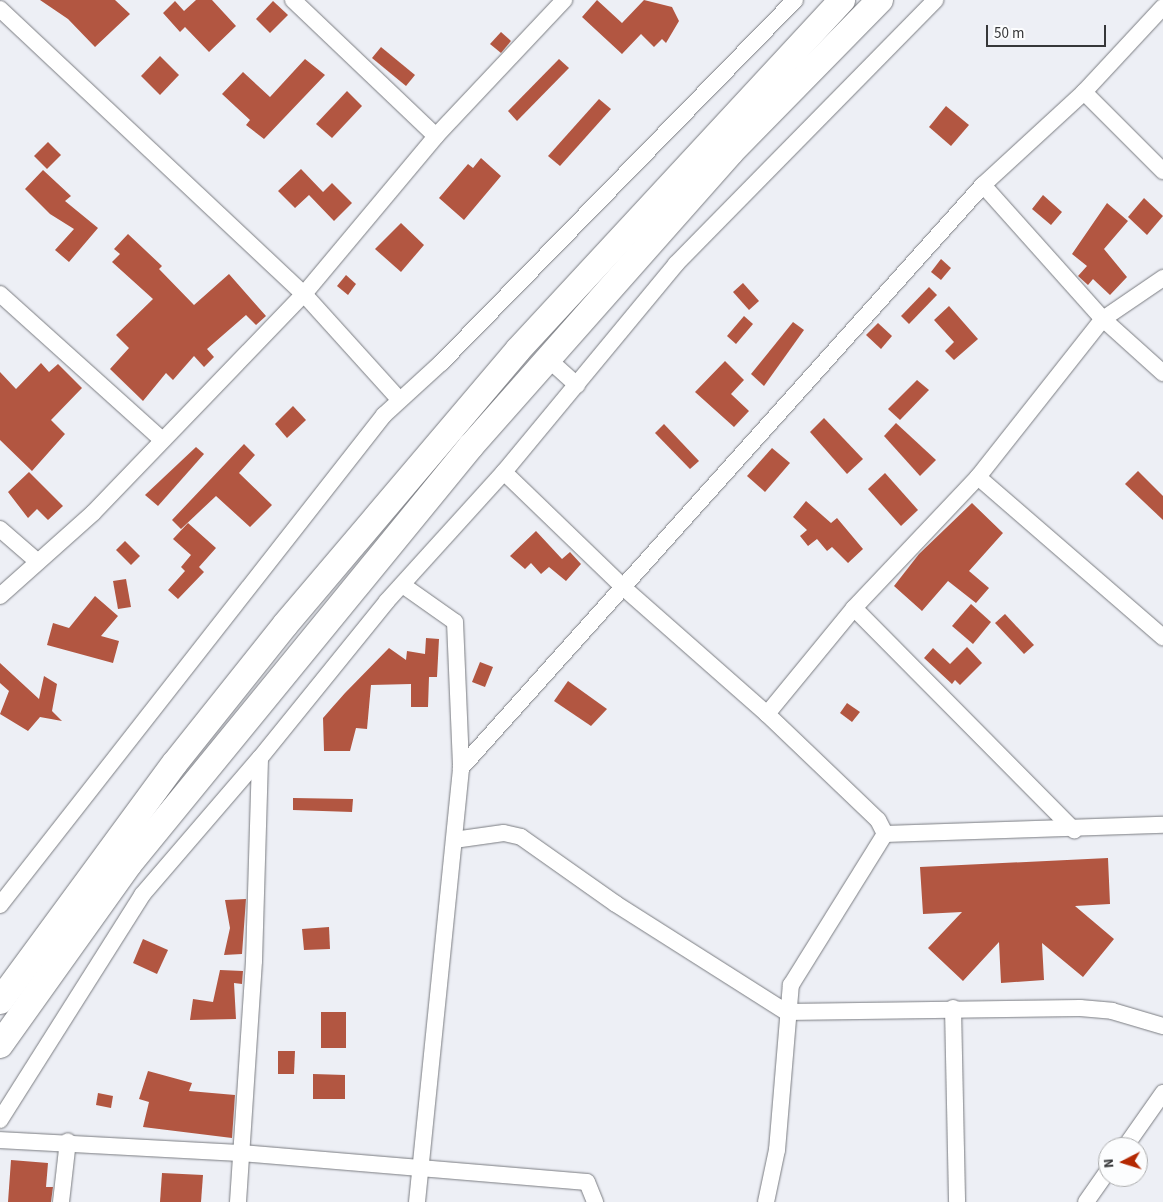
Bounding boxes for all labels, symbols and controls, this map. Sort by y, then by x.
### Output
scale bar [988,15,1108,47]
text: 50 m [994,23,1024,44]
north arrow [1098,1137,1148,1187]
text: N [1099,1158,1119,1169]

